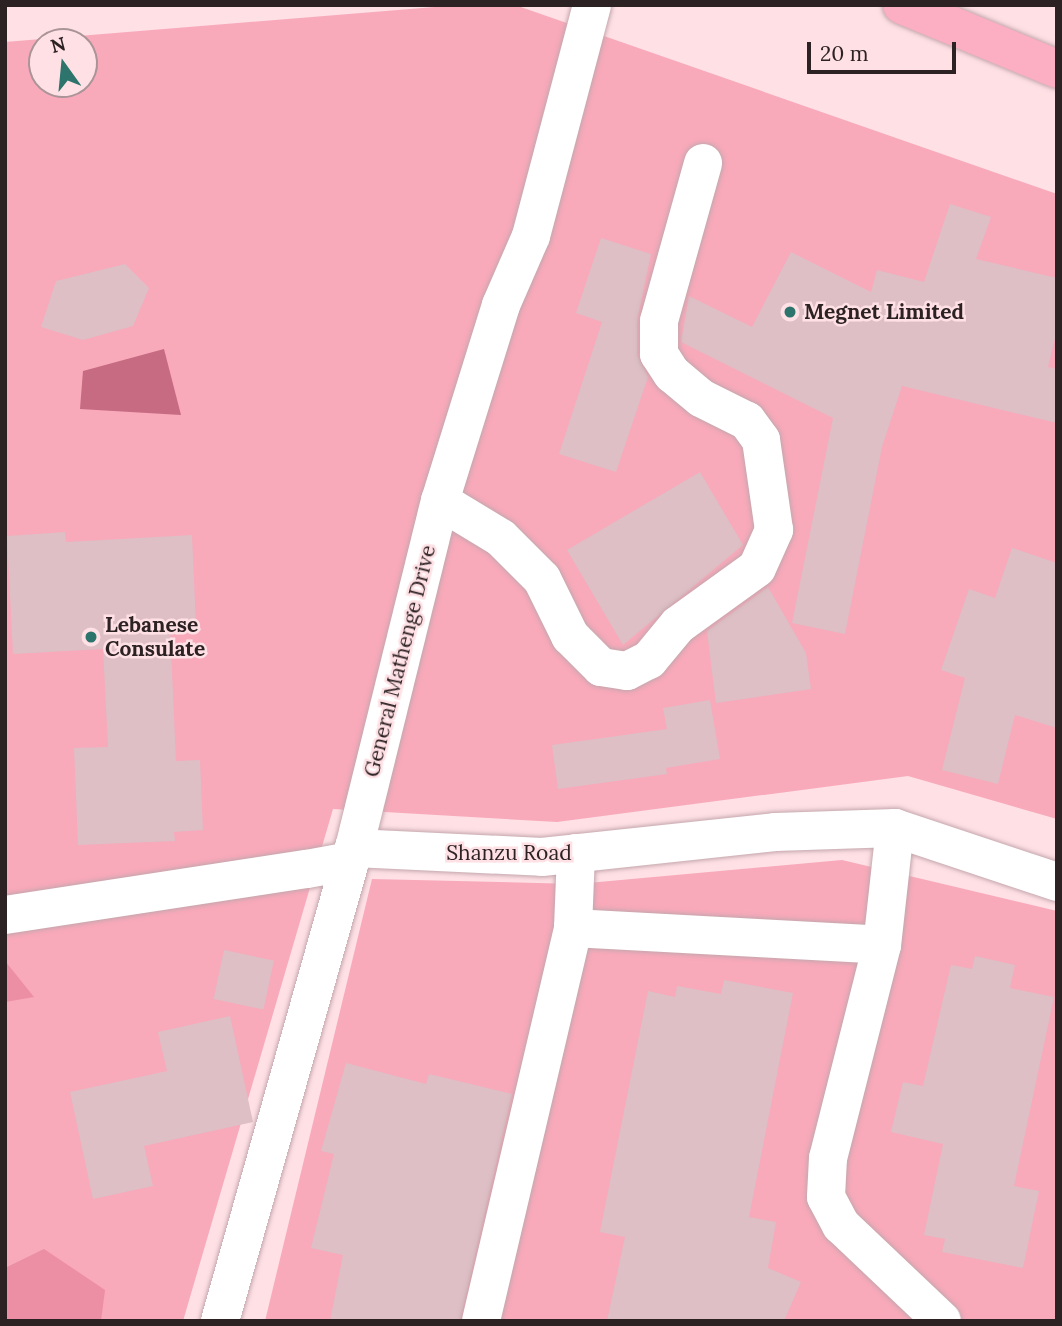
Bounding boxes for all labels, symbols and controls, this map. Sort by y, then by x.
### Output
north arrow [28,28,98,98]
scale bar [810,28,959,72]
text: N [48,31,68,58]
text: 20 m [820,40,869,67]
place label: Megnet Limited [804,299,964,325]
marker: Megnet Limited [782,304,798,320]
street label: General Mathenge Drive [359,542,441,780]
place label: Lebanese Consulate [105,612,205,662]
marker: Lebanese Consulate [83,629,99,645]
street label: Shanzu Road [446,840,572,866]

